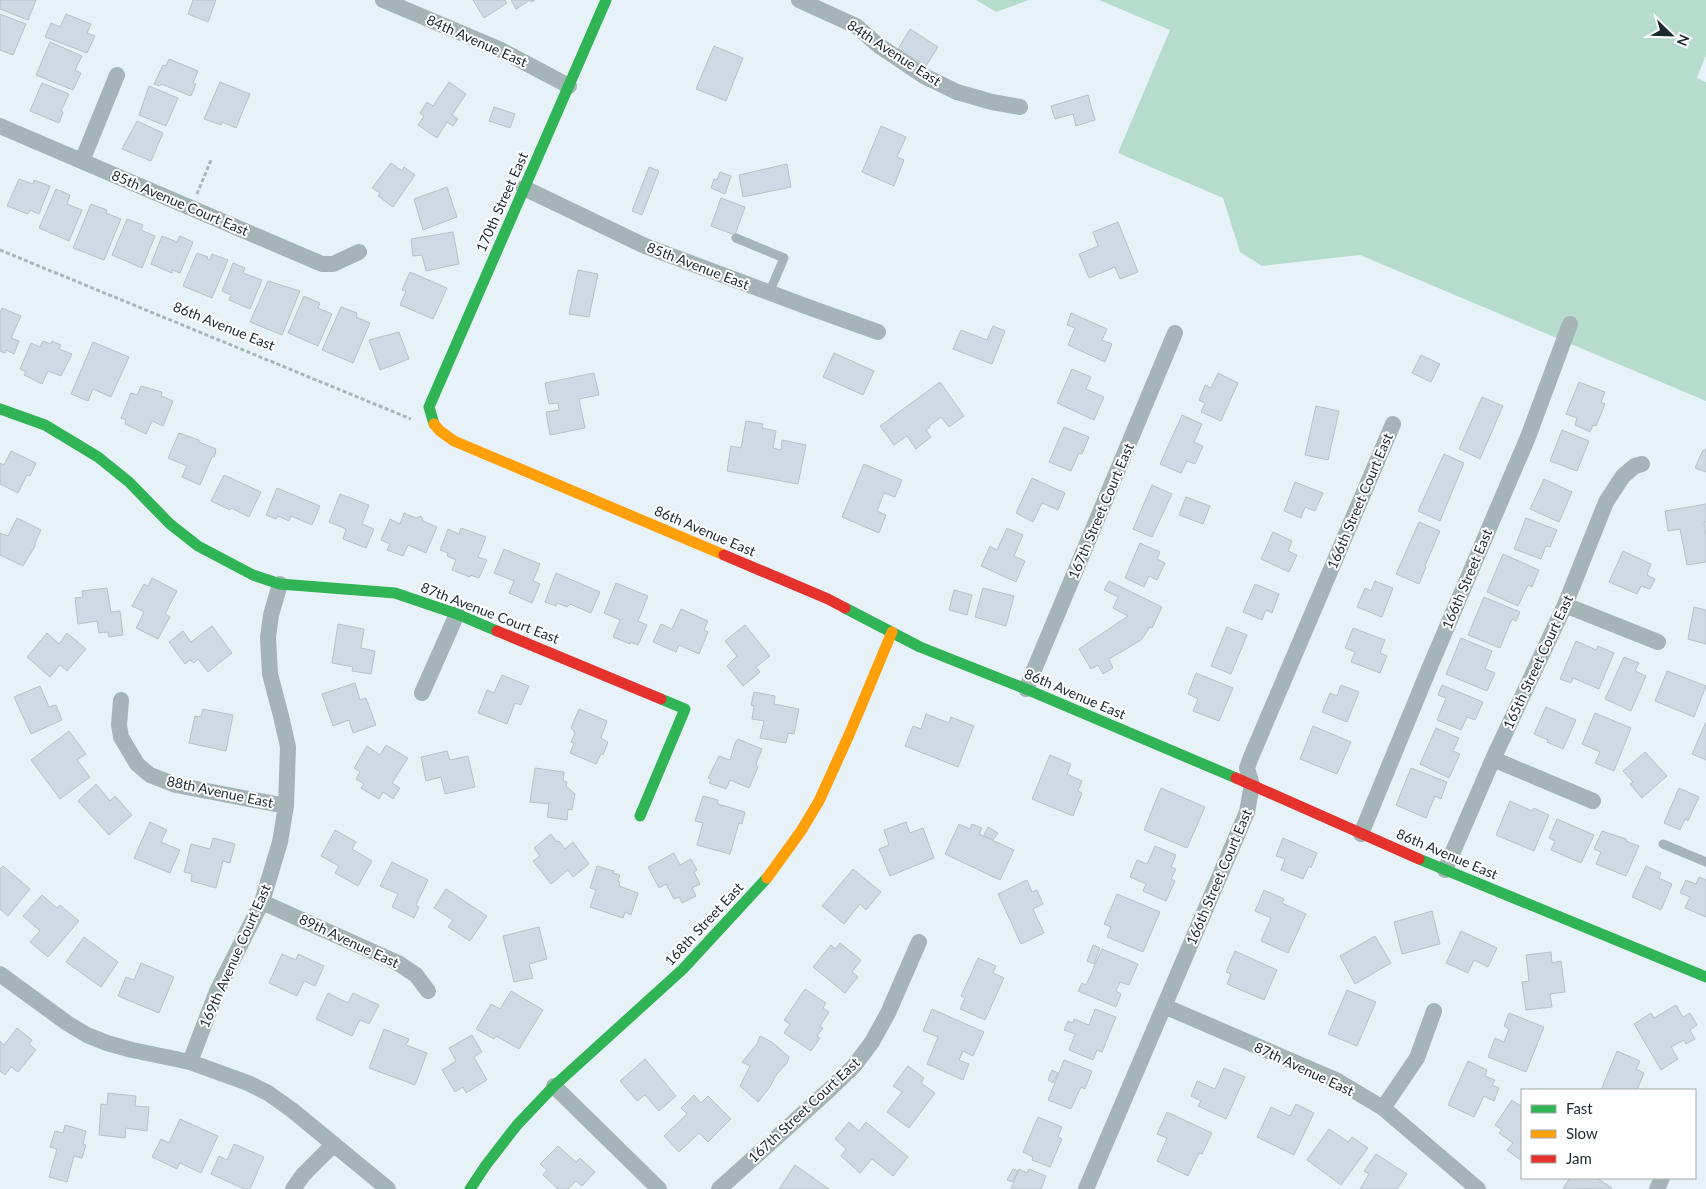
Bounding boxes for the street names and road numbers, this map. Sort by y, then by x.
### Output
street label: 84th Avenue East [424,11,530,70]
street label: 84th Avenue East [844,16,944,89]
street label: 170th Street East [472,149,531,254]
street label: 85th Avenue Court East [109,166,251,239]
street label: 85th Avenue East [645,238,752,293]
street label: 86th Avenue East [171,297,278,354]
street label: 166th Street Court East [1323,430,1396,571]
street label: 167th Street Court East [1064,440,1137,581]
street label: 86th Avenue East [652,502,758,559]
street label: 166th Street East [1438,526,1495,631]
street label: 87th Avenue Court East [419,578,562,647]
street label: 165th Street Court East [1499,592,1576,732]
street label: 86th Avenue East [1022,665,1128,722]
street label: 88th Avenue East [165,772,275,811]
street label: 166th Street Court East [1182,806,1255,947]
street label: 86th Avenue East [1394,825,1500,882]
street label: 168th Street East [661,879,746,969]
street label: 169th Avenue Court East [195,882,274,1030]
street label: 89th Avenue East [297,910,402,971]
street label: 87th Avenue East [1252,1038,1357,1099]
street label: 167th Street Court East [745,1054,863,1166]

